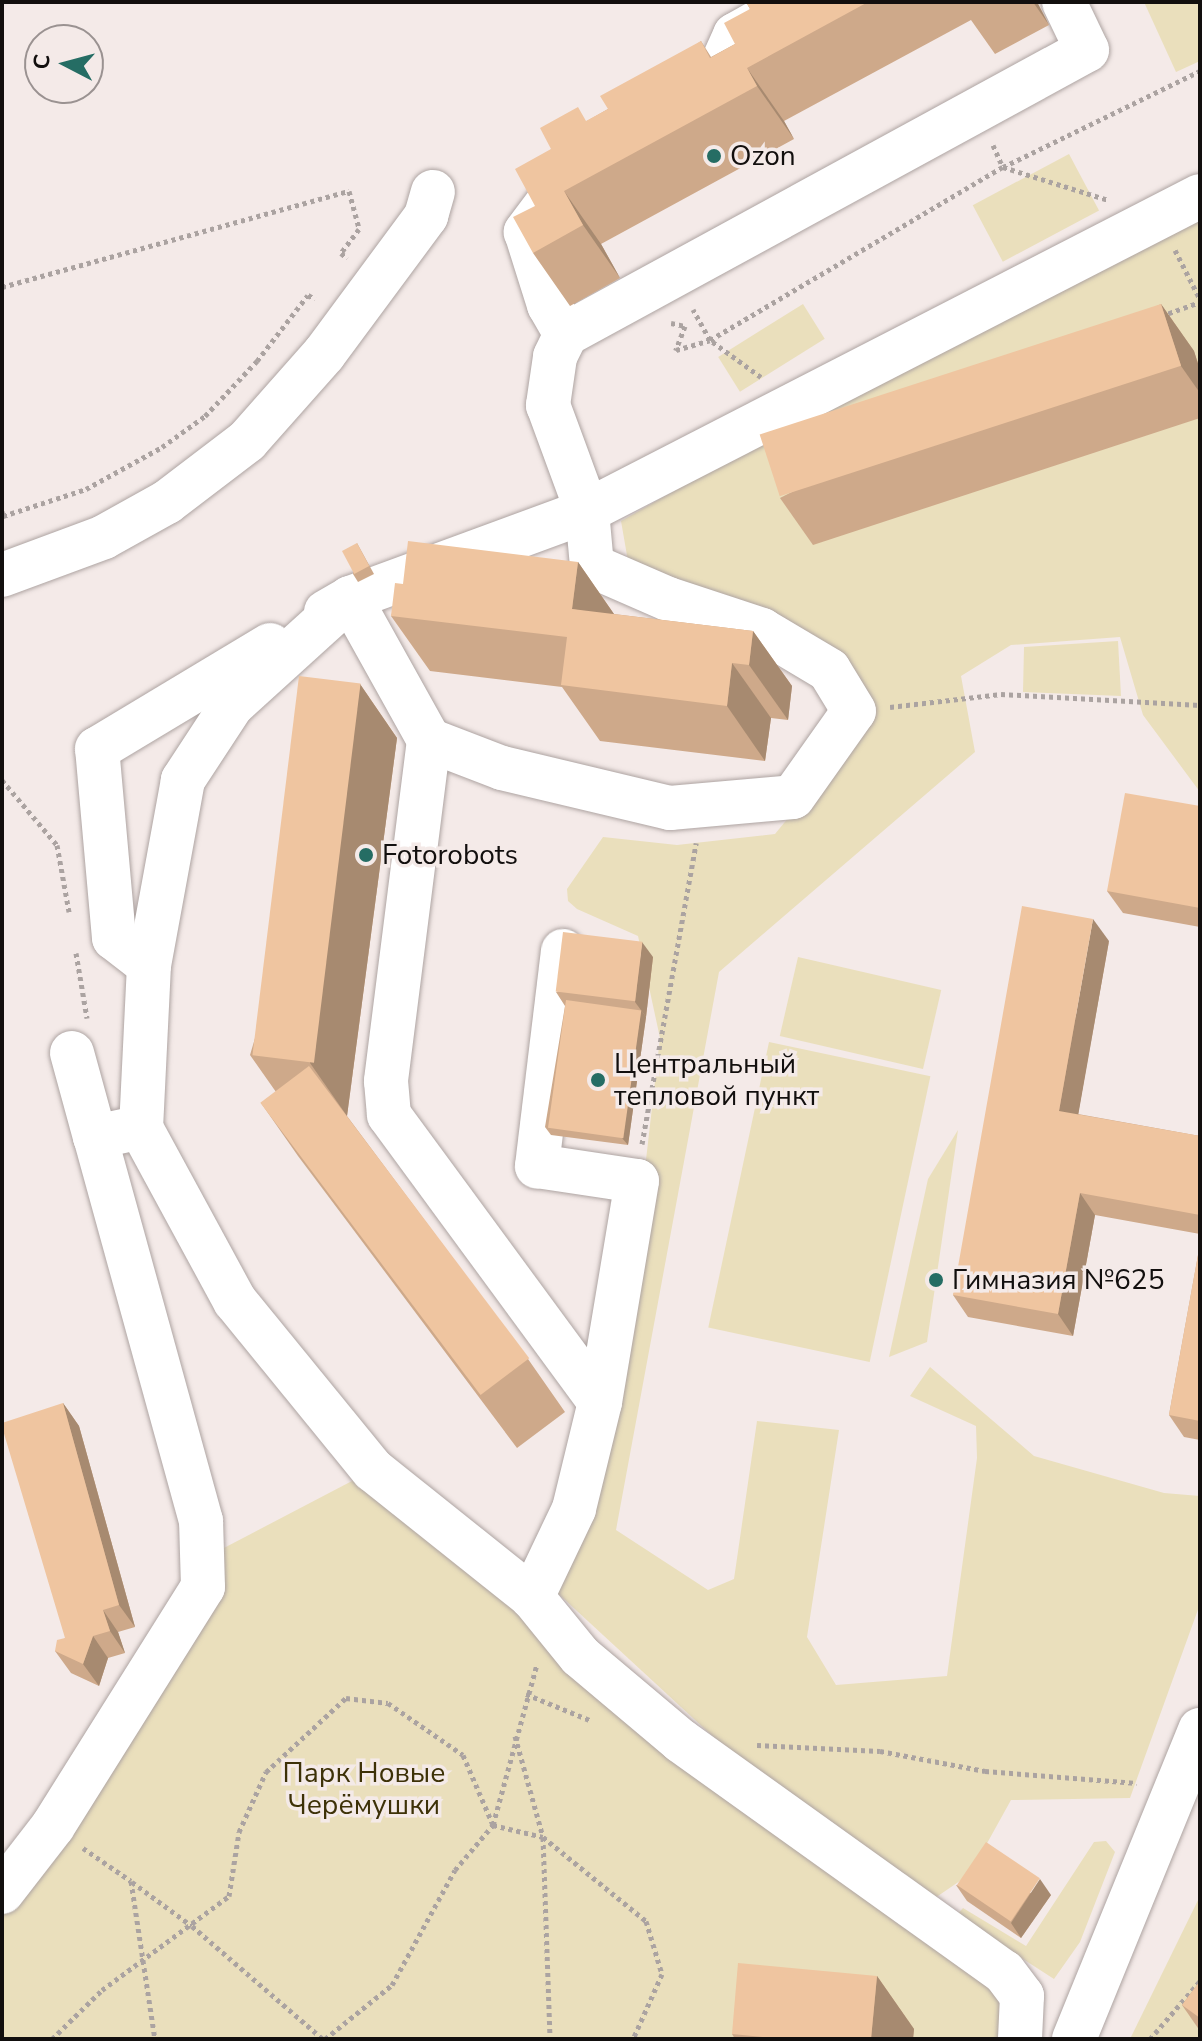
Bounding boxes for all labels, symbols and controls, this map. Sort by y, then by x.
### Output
north arrow [24,24,104,104]
text: С [26,53,58,71]
place label: Ozon [730,139,796,173]
marker: Ozon [705,147,723,165]
place label: Fotorobots [382,838,518,872]
marker: Fotorobots [357,846,375,864]
place label: Центральный тепловой пункт [614,1047,819,1113]
marker: Центральный тепловой пункт [589,1071,607,1089]
place label: Гимназия №625 [952,1263,1164,1297]
marker: Гимназия №625 [927,1271,945,1289]
park label: Парк Новые Черёмушки [283,1756,445,1822]

